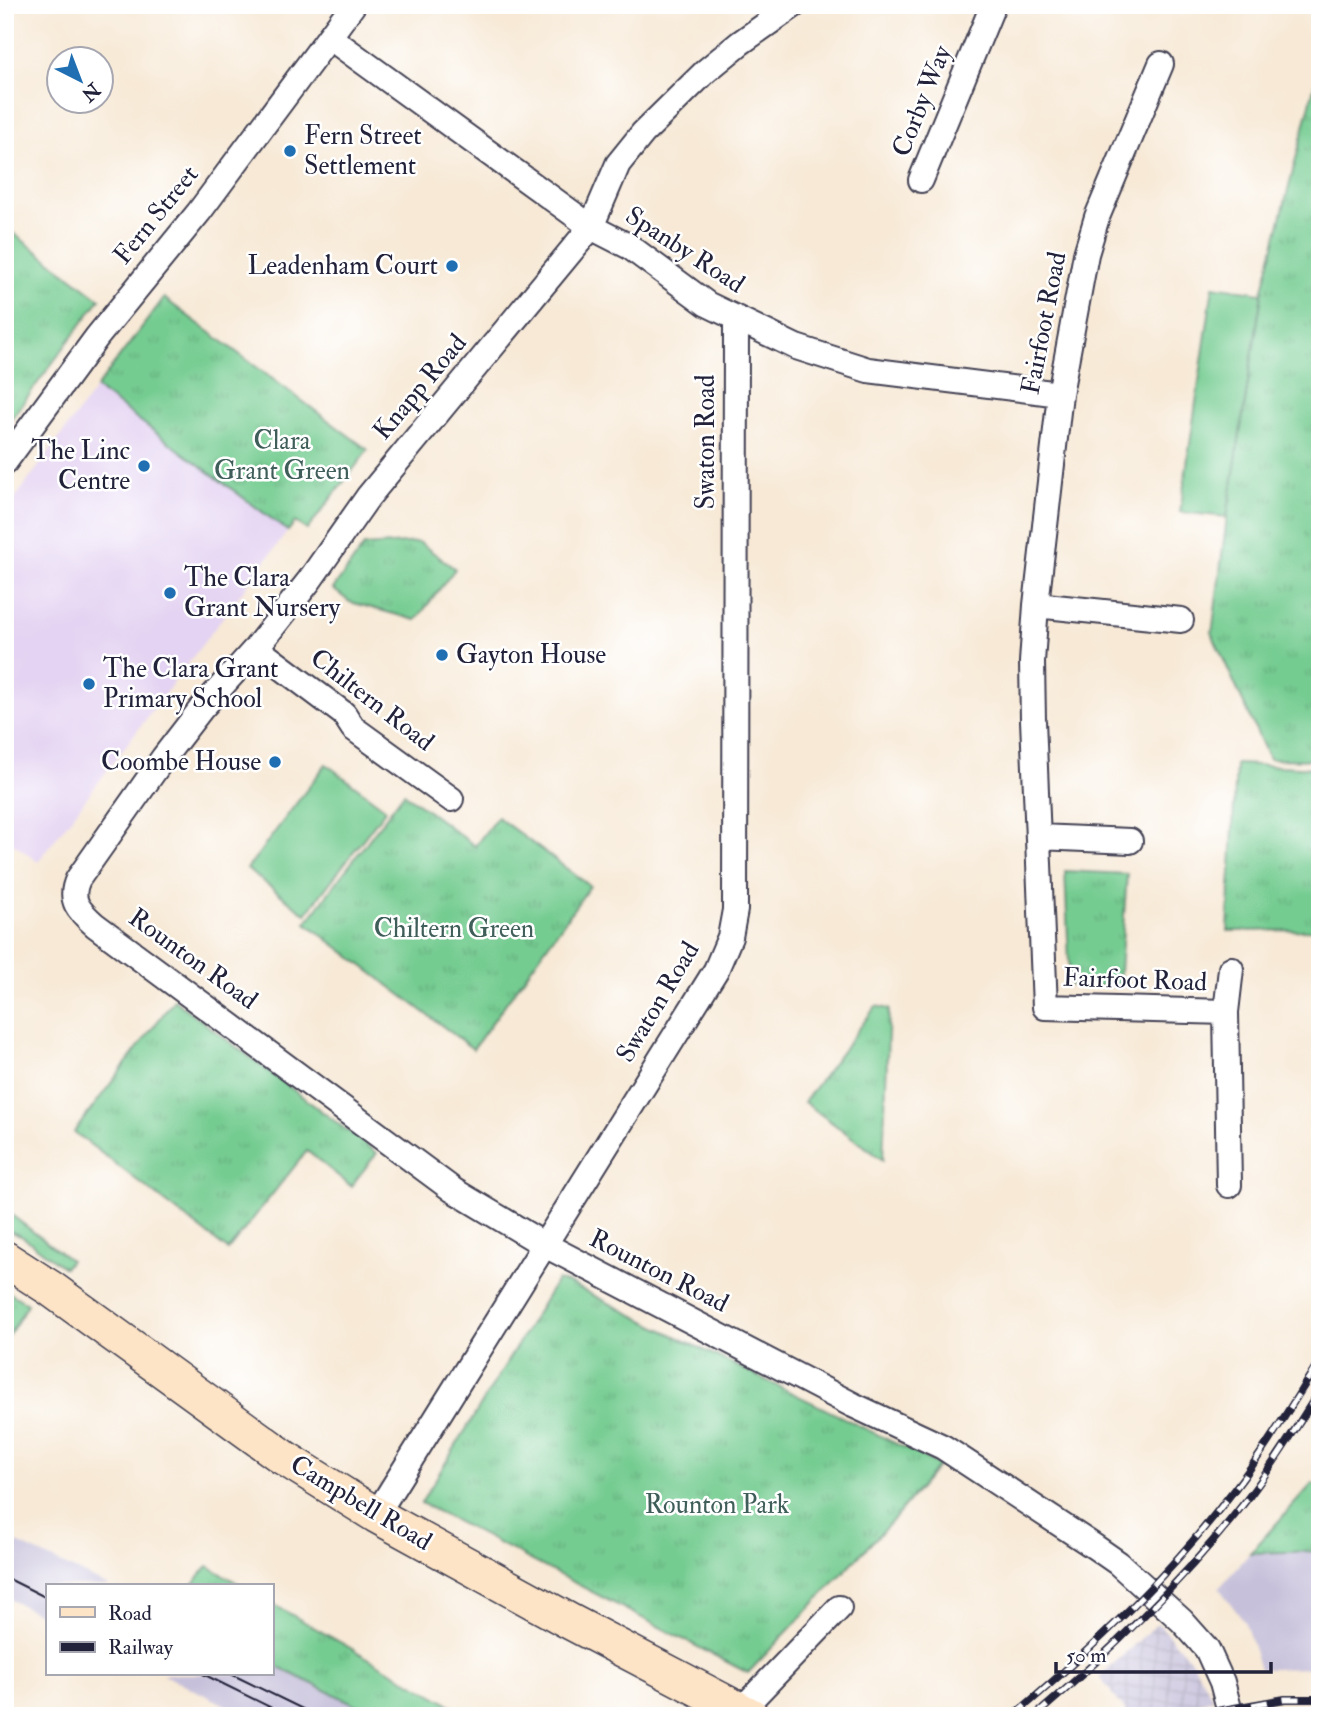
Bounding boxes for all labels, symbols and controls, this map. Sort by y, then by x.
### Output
street label: Corby Way [885,40,959,161]
north arrow [46,46,116,116]
text: N [76,77,106,107]
place label: Fern Street Settlement [304,120,422,182]
marker: Fern Street Settlement [282,143,298,159]
street label: Fern Street [107,159,205,271]
street label: Spanby Road [619,200,751,301]
street label: Fairfoot Road [1015,249,1074,397]
place label: Leadenham Court [247,250,438,282]
marker: Leadenham Court [444,258,460,274]
street label: Knapp Road [366,327,474,447]
street label: Swaton Road [690,374,722,509]
park label: Clara Grant Green [214,425,350,487]
place label: The Linc Centre [31,435,130,497]
marker: The Linc Centre [136,458,152,474]
place label: The Clara Grant Nursery [184,562,341,624]
marker: The Clara Grant Nursery [162,585,178,601]
place label: Gayton House [456,639,606,671]
street label: Chiltern Road [304,642,440,758]
marker: Gayton House [434,647,450,663]
place label: The Clara Grant Primary School [103,653,278,715]
marker: The Clara Grant Primary School [81,676,97,692]
place label: Coombe House [101,746,261,778]
marker: Coombe House [267,754,283,770]
street label: Rounton Road [122,901,264,1017]
park label: Chiltern Green [374,913,534,945]
street label: Swaton Road [610,936,707,1068]
street label: Fairfoot Road [1062,961,1208,999]
street label: Rounton Road [584,1222,734,1320]
street label: Campbell Road [284,1448,438,1559]
park label: Rounton Park [645,1489,790,1521]
legend [46,1584,273,1676]
text: Road [108,1600,153,1627]
scale bar [1056,1630,1271,1674]
text: Railway [108,1634,174,1661]
text: 50 m [1066,1642,1107,1669]

